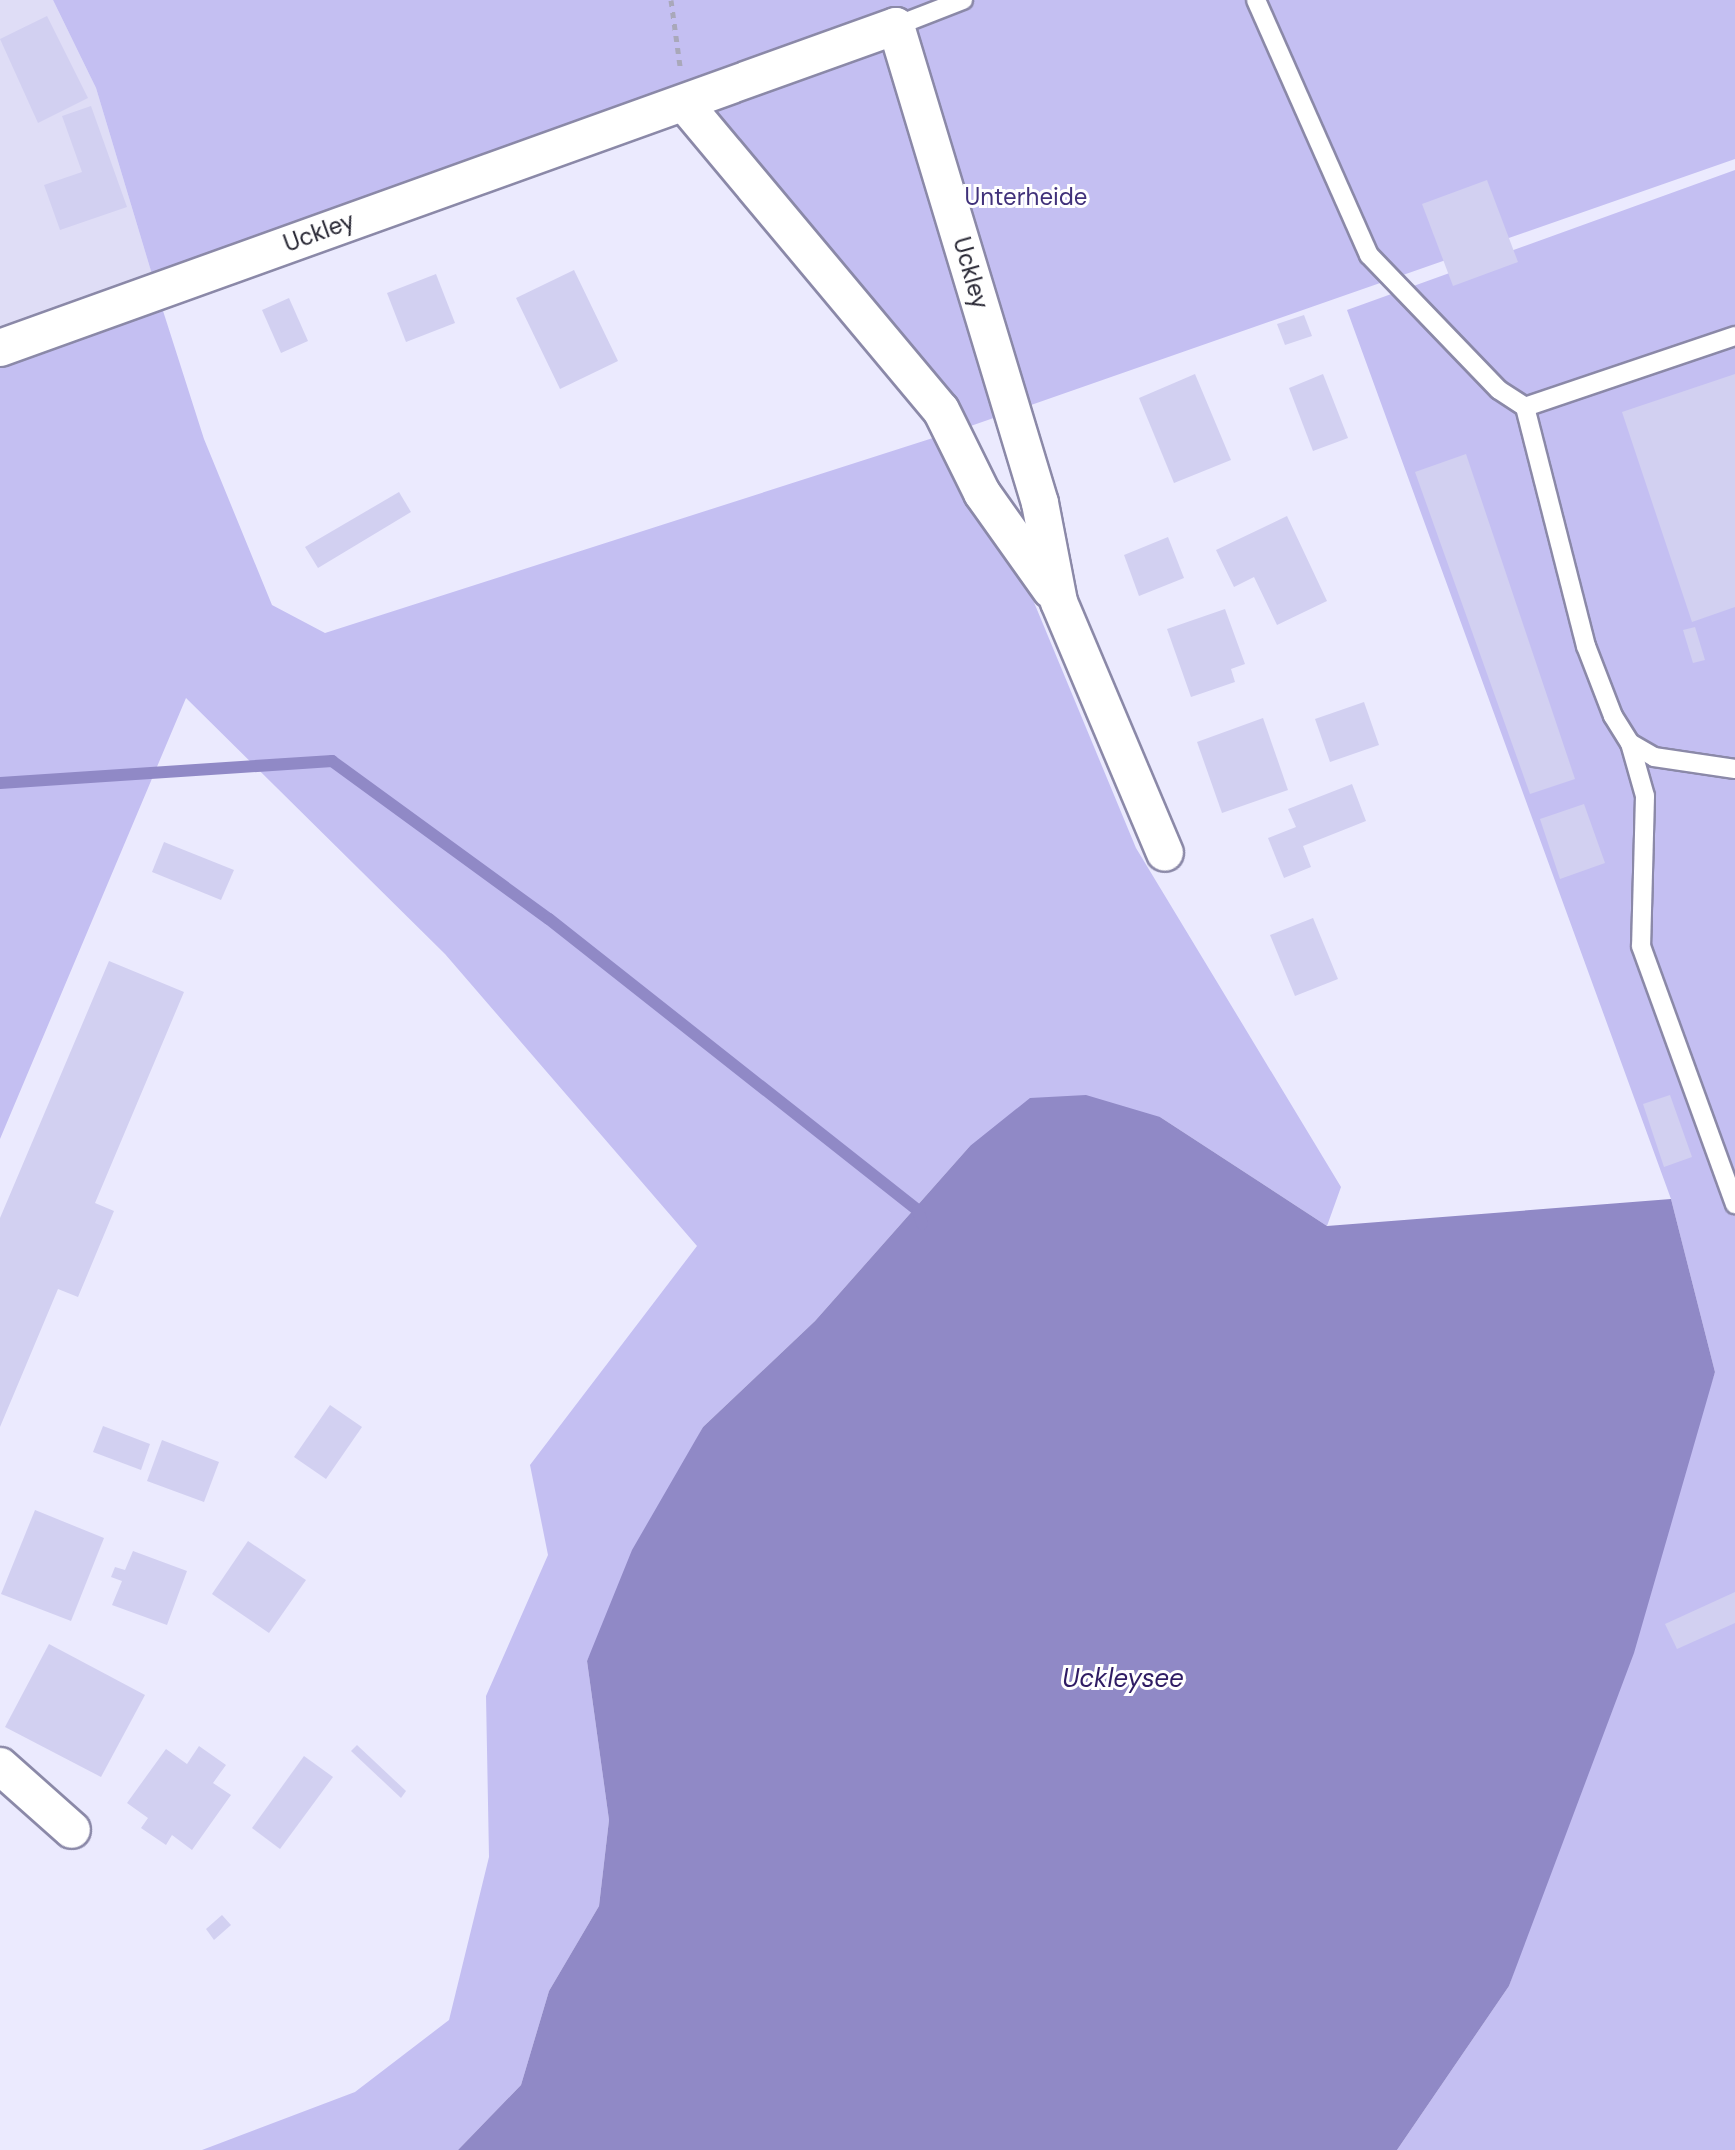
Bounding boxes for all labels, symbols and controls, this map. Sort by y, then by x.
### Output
park label: Unterheide [965,183,1087,211]
street label: Uckley [280,206,358,258]
street label: Uckley [947,234,995,312]
water label: Uckleysee [1062,1663,1184,1695]

